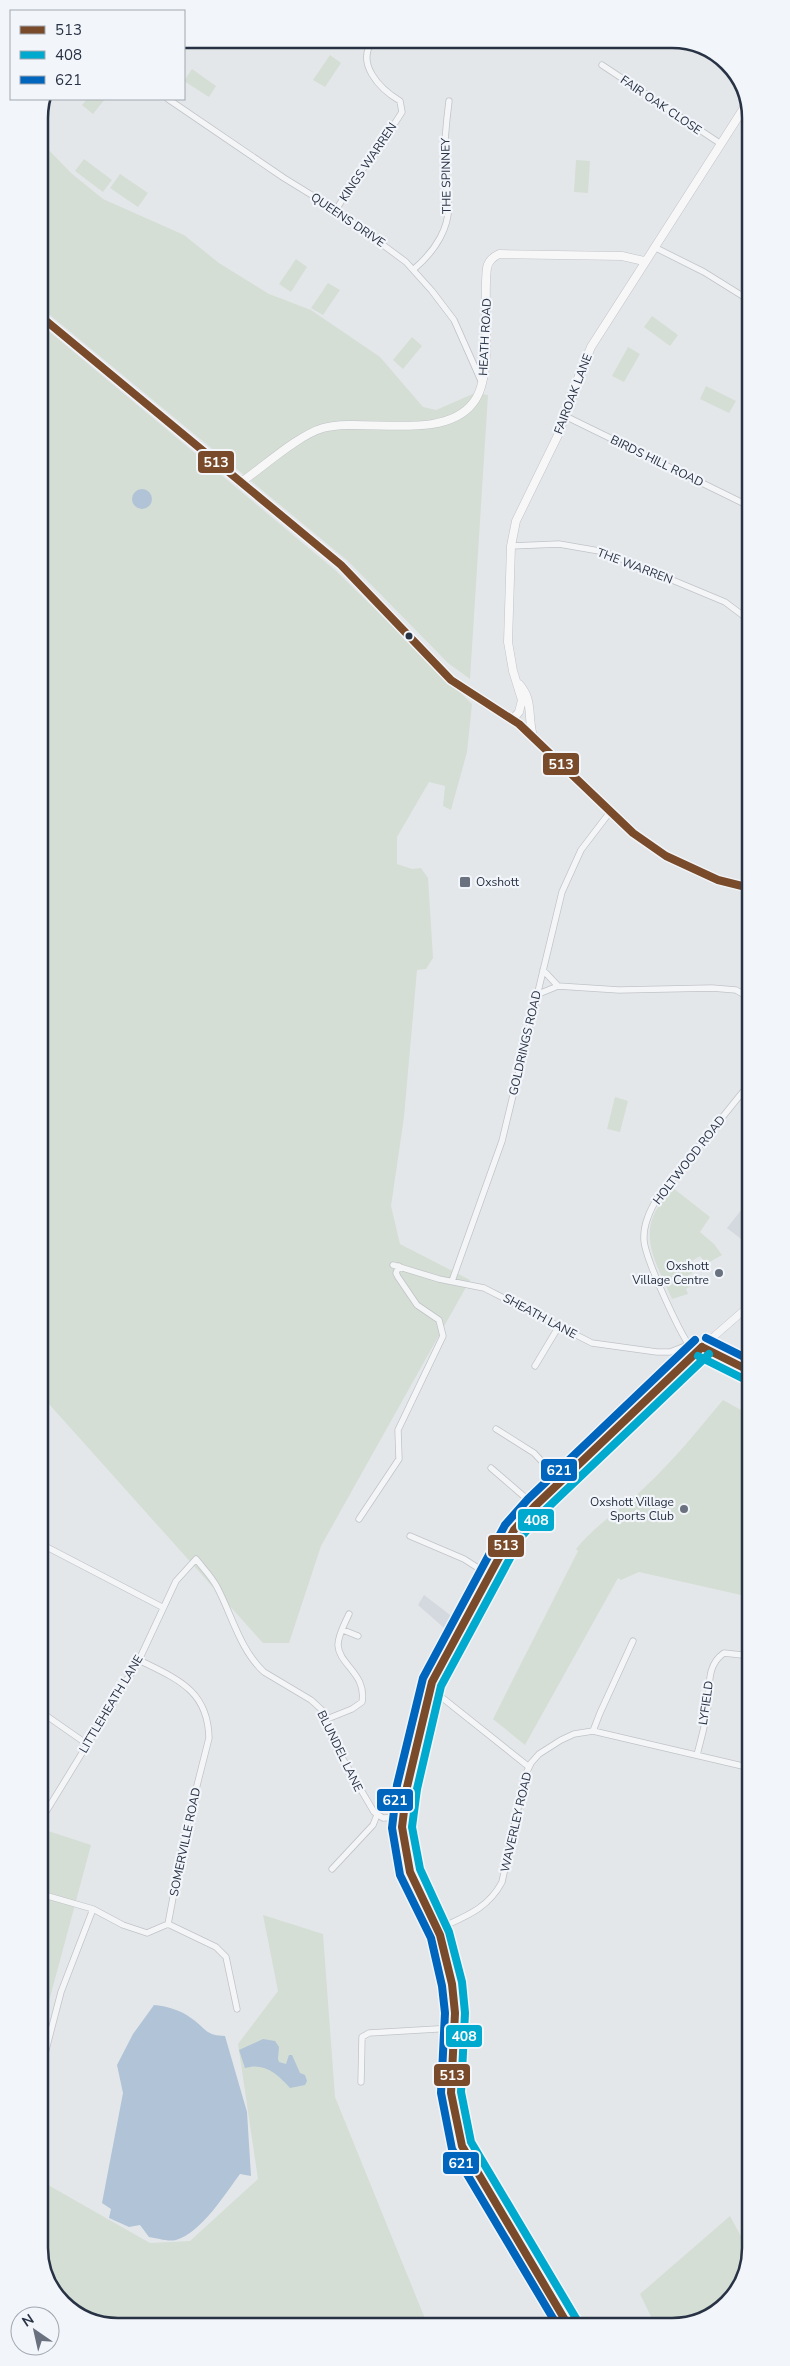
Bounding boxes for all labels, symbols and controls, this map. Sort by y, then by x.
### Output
legend [10,10,185,100]
text: 513 [55,20,82,40]
text: 408 [55,45,82,65]
text: 621 [55,70,82,90]
street label: FAIR OAK CLOSE [617,72,705,138]
street label: KINGS WARREN [336,119,400,205]
street label: THE SPINNEY [437,137,455,214]
street label: QUEENS DRIVE [308,189,388,251]
street label: HEATH ROAD [475,298,495,376]
street label: FAIROAK LANE [550,351,596,437]
street label: BIRDS HILL ROAD [608,432,706,490]
line badge: 513 [197,450,235,474]
text: 513 [203,453,229,472]
street label: THE WARREN [595,544,675,588]
unlabelled marker [404,631,414,641]
line badge: 513 [542,752,580,776]
text: 513 [548,755,574,774]
place label: Oxshott [476,874,520,890]
marker: Oxshott [458,875,472,889]
street label: GOLDRINGS ROAD [505,989,545,1097]
street label: HOLTWOOD ROAD [649,1112,729,1208]
place label: Oxshott Village Centre [631,1258,710,1288]
marker: Oxshott Village Centre [713,1267,725,1279]
street label: SHEATH LANE [500,1290,580,1342]
line badge: 621 [540,1458,578,1482]
text: 621 [546,1461,572,1480]
place label: Oxshott Village Sports Club [590,1494,674,1524]
marker: Oxshott Village Sports Club [678,1503,690,1515]
line badge: 408 [517,1508,555,1532]
text: 408 [523,1511,549,1530]
line badge: 513 [487,1534,525,1558]
text: 513 [493,1536,519,1555]
street label: LITTLEHEATH LANE [75,1652,147,1756]
street label: LYFIELD [695,1680,717,1726]
street label: BLUNDEL LANE [313,1708,367,1794]
street label: WAVERLEY ROAD [497,1770,535,1874]
street label: SOMERVILLE ROAD [166,1786,204,1898]
line badge: 621 [376,1788,414,1812]
text: 621 [382,1791,408,1810]
line badge: 408 [445,2024,483,2048]
text: 408 [451,2027,477,2046]
line badge: 513 [433,2063,471,2087]
text: 513 [439,2066,465,2085]
line badge: 621 [442,2151,480,2175]
text: 621 [448,2154,474,2173]
north arrow [10,2306,60,2356]
text: N [18,2310,38,2331]

